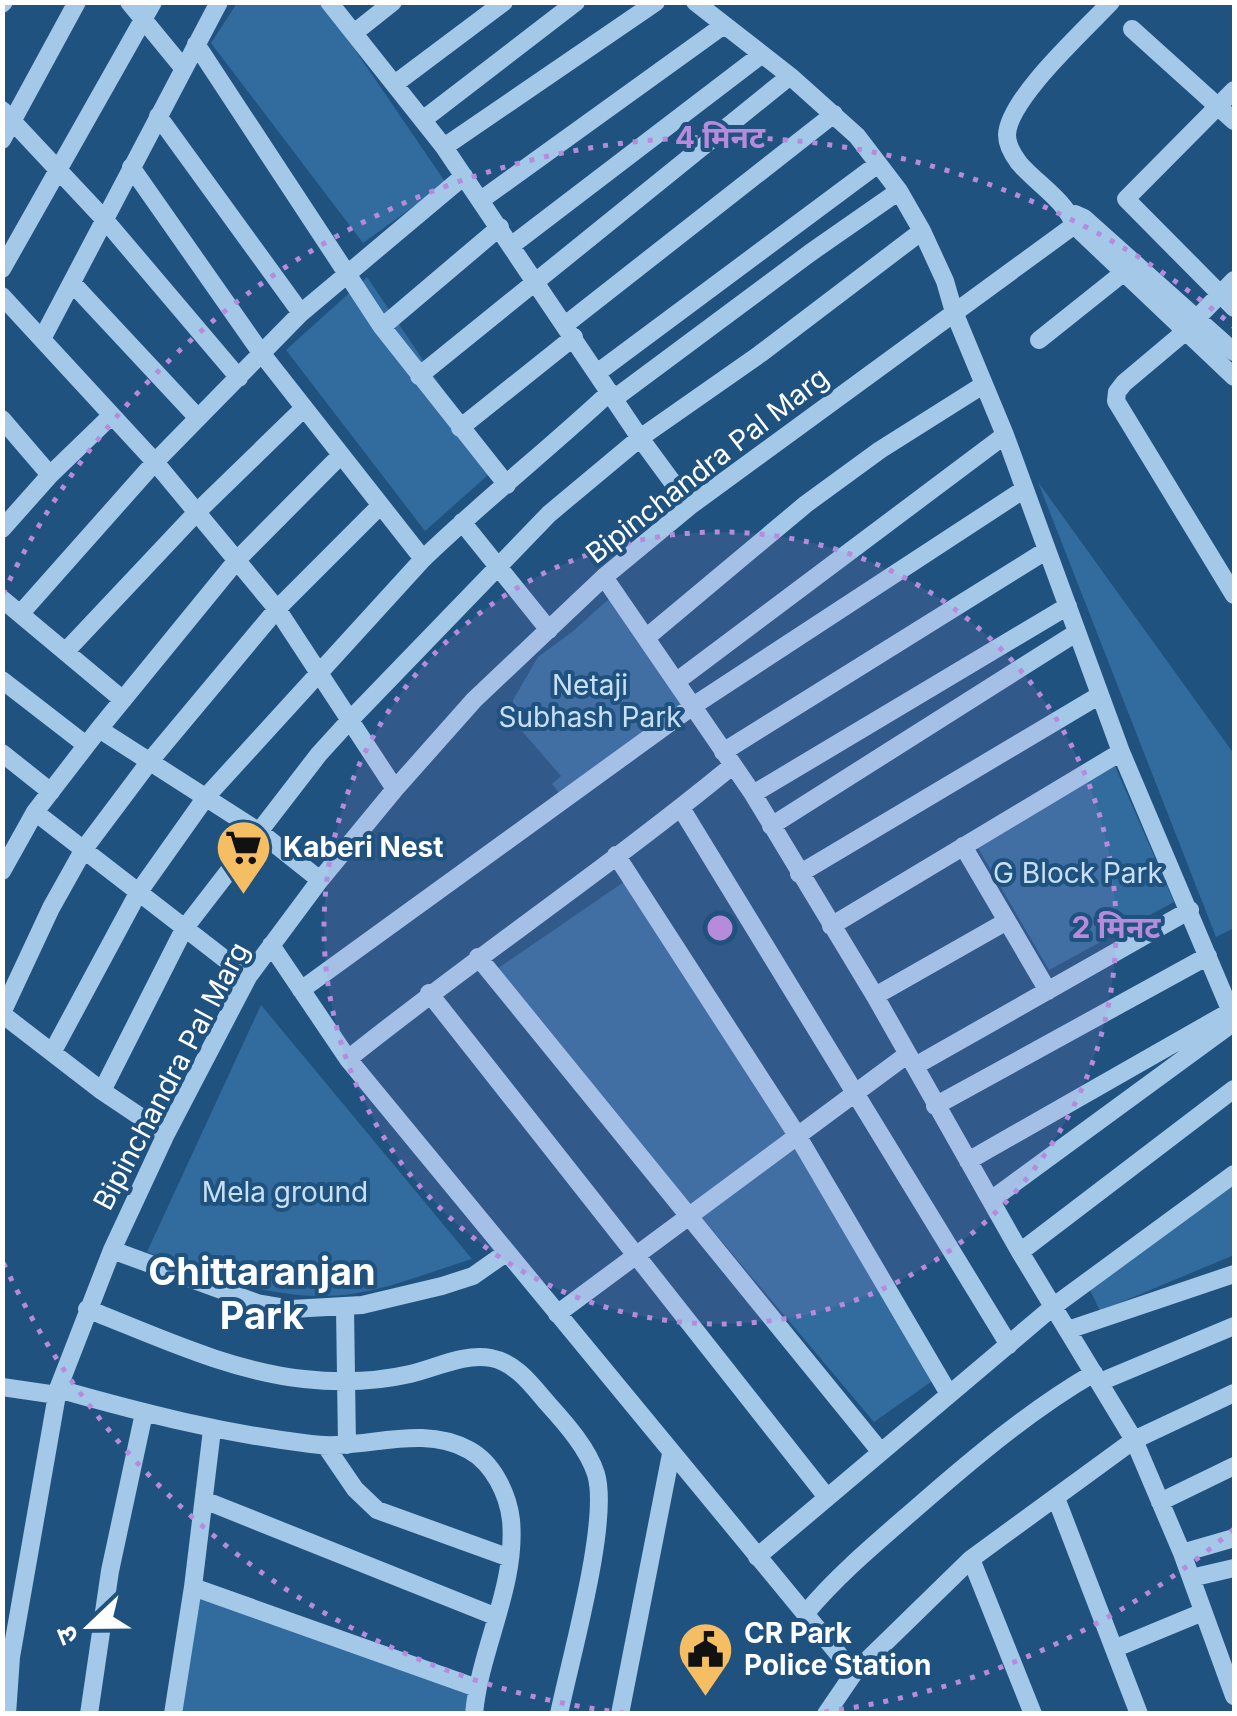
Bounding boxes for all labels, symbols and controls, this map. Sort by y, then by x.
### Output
text: 4 मिनट [675,119,766,155]
street label: Bipinchandra Pal Marg [579,360,835,570]
park label: Netaji Subhash Park [498,668,682,734]
supermarket icon: Kaberi Nest [214,817,274,896]
place label: Kaberi Nest [283,830,444,864]
park label: G Block Park [993,856,1163,890]
text: 2 मिनट [1072,909,1161,945]
centre of rings [702,910,738,946]
street label: Bipinchandra Pal Marg [86,936,256,1216]
park label: Mela ground [202,1175,368,1209]
district label: Chittaranjan Park [148,1248,376,1338]
north arrow [40,1576,140,1676]
place label: CR Park Police Station [744,1616,931,1682]
public building icon: CR Park Police Station [675,1619,735,1698]
text: उ [48,1621,86,1649]

